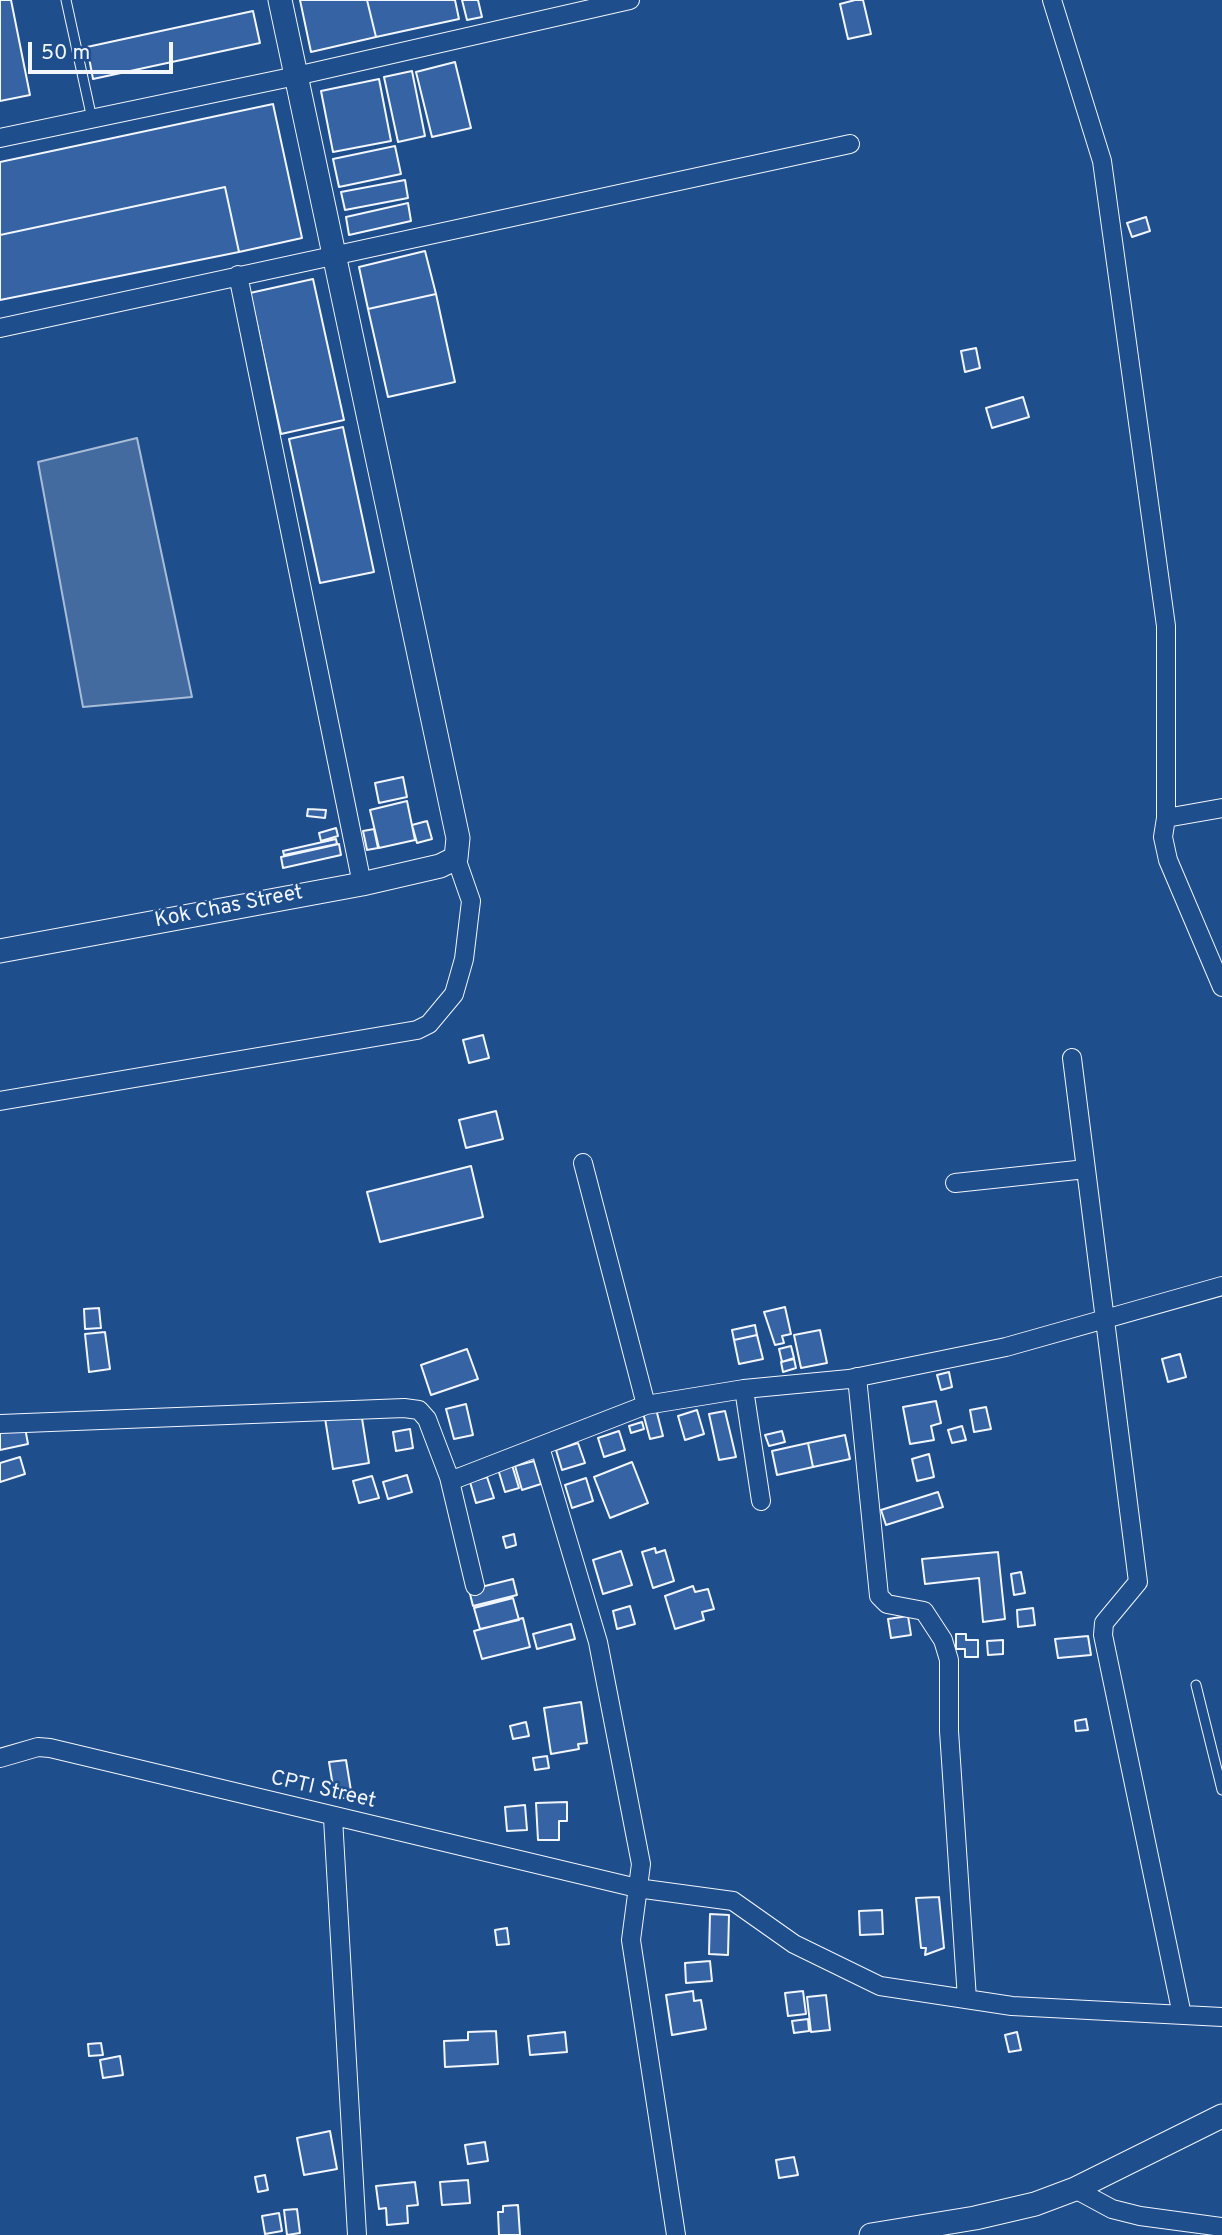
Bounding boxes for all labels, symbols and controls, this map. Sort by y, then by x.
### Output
scale bar [32,28,177,72]
text: 50 m [41,40,90,67]
street label: Kok Chas Street [153,881,305,935]
street label: CPTI Street [268,1767,378,1815]

